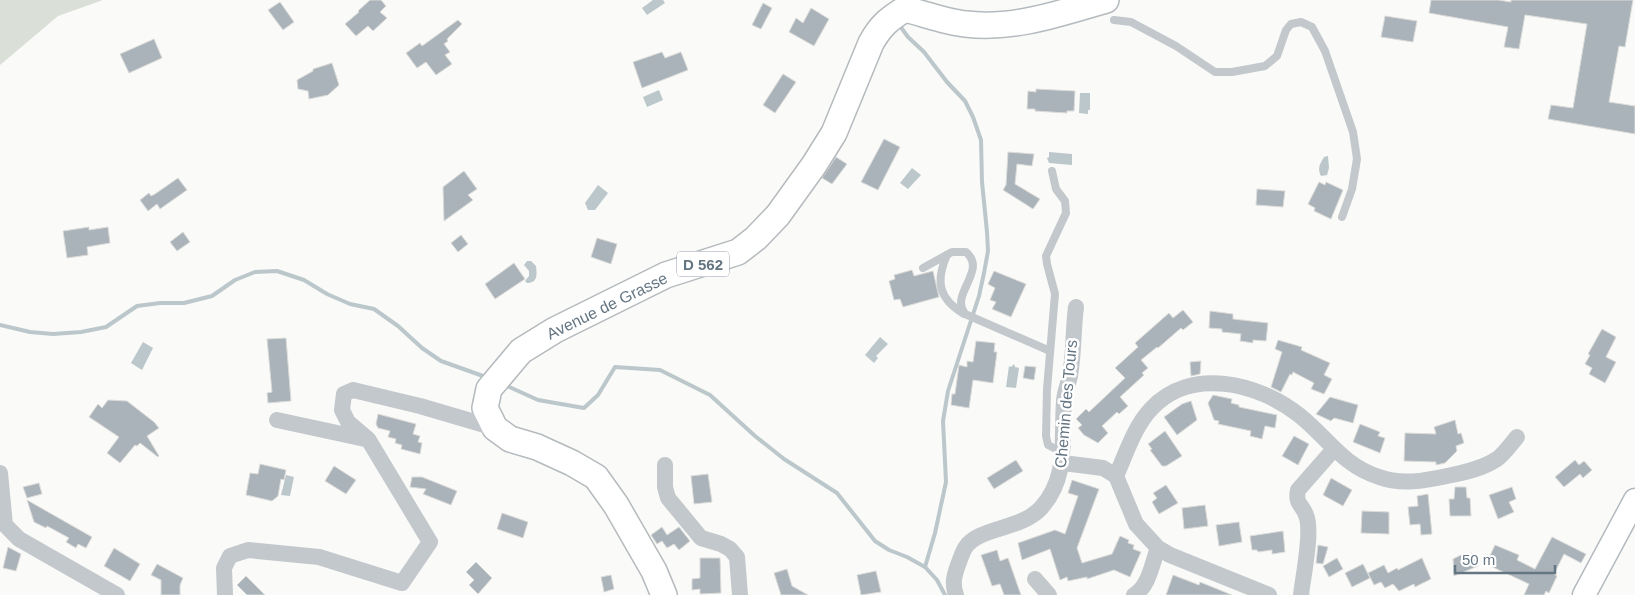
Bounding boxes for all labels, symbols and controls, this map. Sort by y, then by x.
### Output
road number: D 562 [677,252,729,276]
street label: Avenue de Grasse [544,269,670,343]
street label: Chemin des Tours [1052,339,1080,469]
scale bar [1455,542,1555,574]
text: 50 m [1462,551,1495,568]

